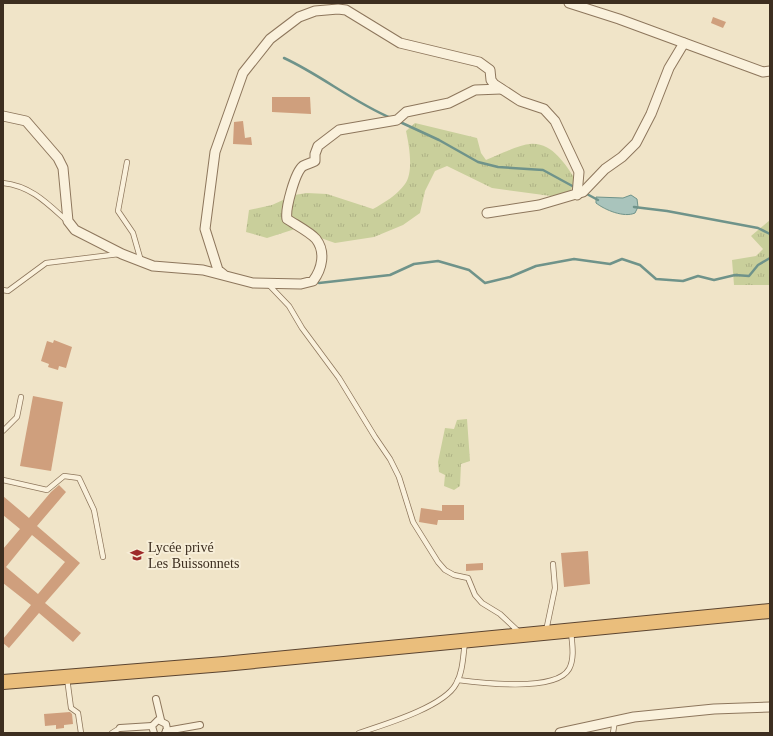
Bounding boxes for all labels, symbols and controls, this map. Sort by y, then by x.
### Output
place label: Lycée privé Les Buissonnets [148,540,239,571]
school or university icon: Lycée privé Les Buissonnets [129,547,145,563]

